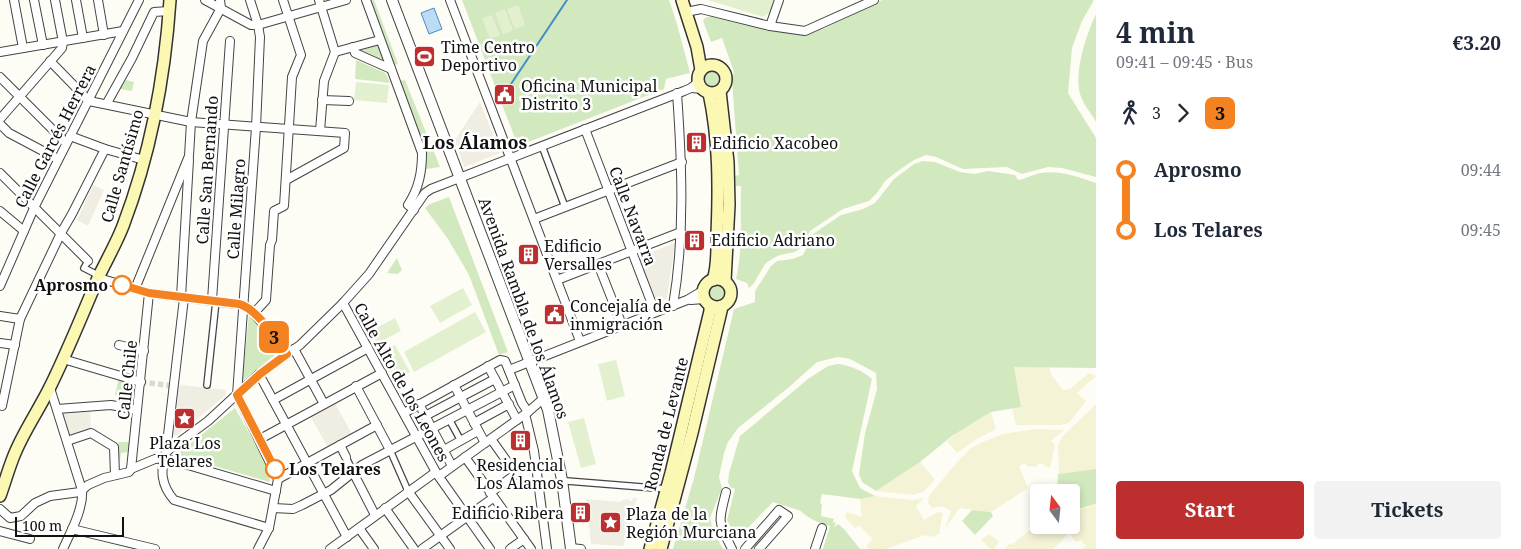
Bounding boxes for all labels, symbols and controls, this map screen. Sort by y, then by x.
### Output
text: 4 min [1116,13,1195,51]
text: €3.20 [1453,30,1501,56]
place label: Time Centro Deportivo [441,36,535,76]
sports icon: Time Centro Deportivo [413,44,437,68]
text: 09:41 – 09:45 · Bus [1116,51,1253,73]
street label: Calle Garcés Herrera [9,60,101,212]
place label: Oficina Municipal Distrito 3 [521,75,657,115]
public building icon: Oficina Municipal Distrito 3 [493,83,517,107]
street label: Calle San Bernando [191,95,223,245]
icon: walk [1116,99,1144,127]
icon: forward [1169,99,1197,127]
text: 3 [1215,101,1225,125]
text: 3 [1152,102,1161,124]
street label: Calle Santísimo [95,107,149,225]
district label: Los Álamos [423,130,527,154]
building icon: Edificio Xacobeo [684,131,708,155]
place label: Edificio Xacobeo [712,132,838,154]
text: Aprosmo [1154,157,1242,183]
street label: Calle Milagro [222,158,250,260]
text: 09:44 [1461,159,1501,181]
street label: Calle Navarra [604,163,662,269]
street label: Avenida Rambla de los Álamos [474,194,574,422]
text: Los Telares [1154,217,1263,243]
text: 09:45 [1461,219,1501,241]
building icon: Edificio Adriano [683,228,707,252]
place label: Edificio Adriano [711,229,835,251]
place label: Edificio Versalles [544,235,612,275]
building icon: Edificio Versalles [516,243,540,267]
place label: Aprosmo [34,274,108,296]
marker: Aprosmo [112,275,132,295]
place label: Concejalía de inmigración [570,295,671,335]
street label: Calle Alto de los Leones [349,299,455,465]
public building icon: Concejalía de inmigración [542,303,566,327]
line badge: 3 [258,321,290,353]
text: 3 [269,325,279,349]
street label: Calle Chile [112,339,142,421]
street label: Ronda de Levante [639,355,693,493]
place icon: Plaza Los Telares [173,407,197,431]
building icon: Residencial Los Álamos [508,429,532,453]
place label: Plaza Los Telares [149,432,221,472]
place label: Residencial Los Álamos [476,454,564,494]
place label: Los Telares [289,458,381,480]
marker: Los Telares [265,459,285,479]
button: Start [1116,481,1304,539]
button: Tickets [1314,481,1501,539]
north arrow [1030,484,1080,534]
map controls [1030,484,1080,534]
building icon: Edificio Ribera [568,501,592,525]
place label: Edificio Ribera [452,502,564,524]
place label: Plaza de la Región Murciana [626,503,757,543]
place icon: Plaza de la Región Murciana [598,511,622,535]
scale bar [15,514,124,537]
text: 100 m [22,516,62,535]

